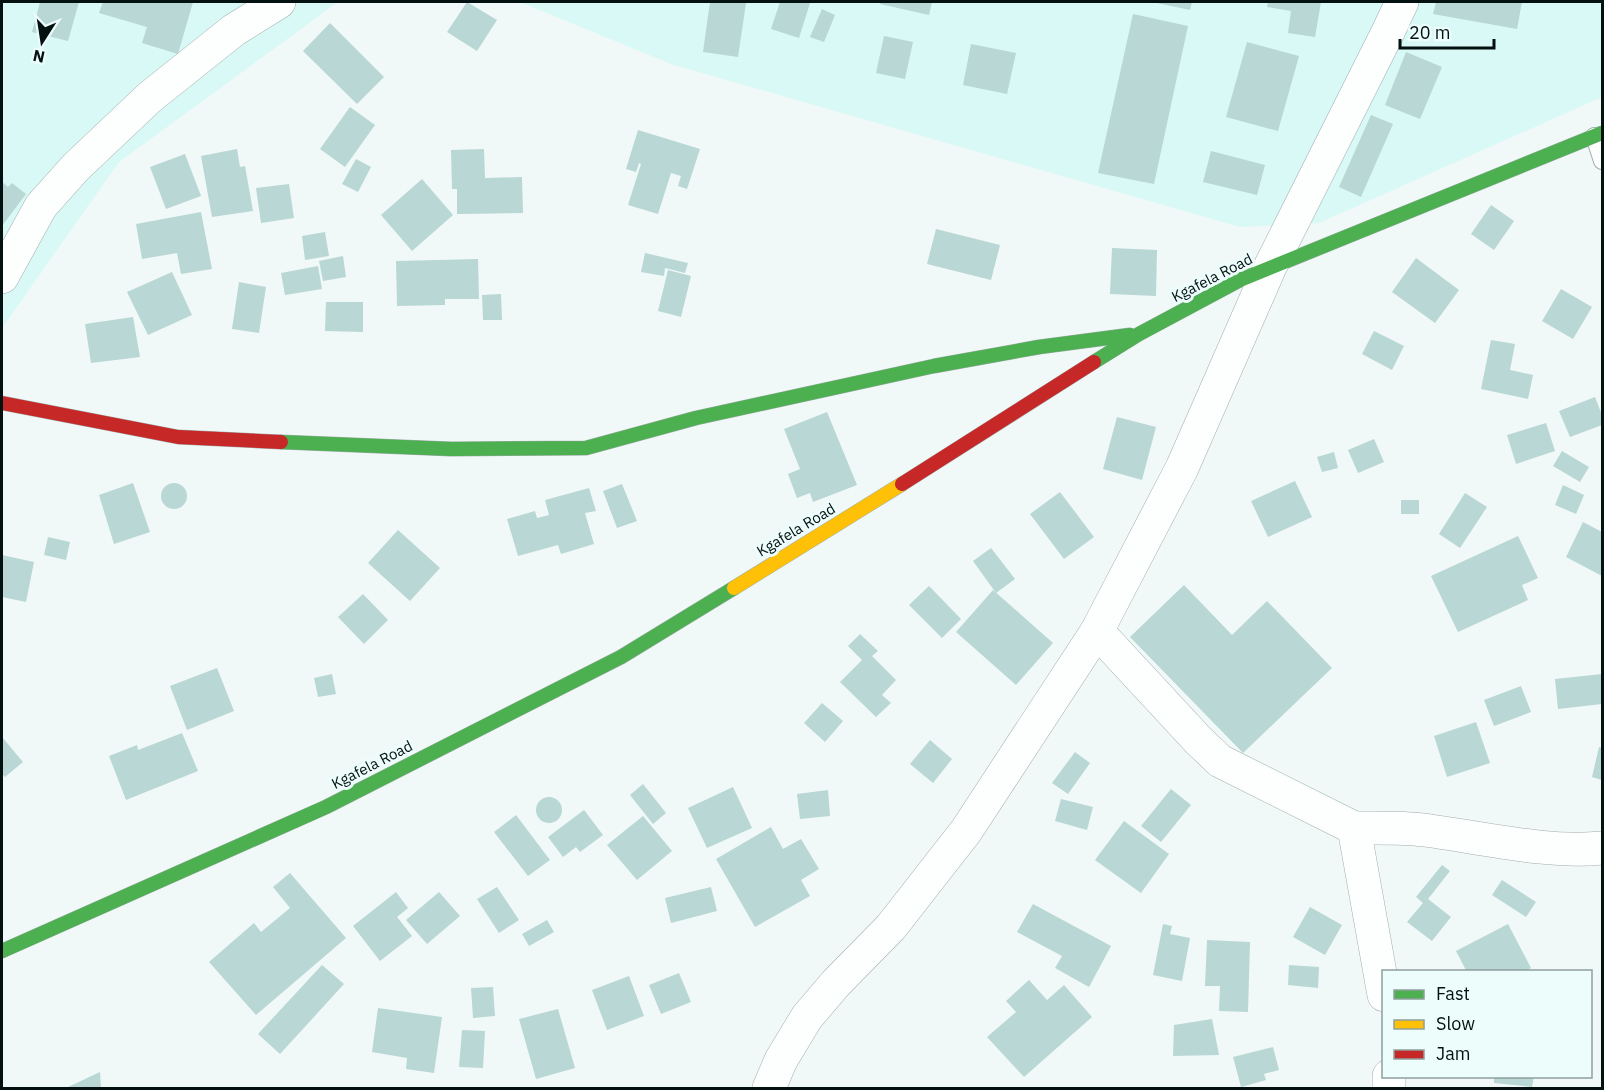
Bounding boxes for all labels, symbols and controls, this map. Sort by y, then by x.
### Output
north arrow [12,12,72,72]
scale bar [1400,12,1494,50]
text: 20 m [1409,21,1451,44]
text: N [31,46,47,68]
street label: Kgafela Road [1168,249,1255,306]
street label: Kgafela Road [753,499,839,560]
street label: Kgafela Road [328,736,415,793]
legend [1382,970,1592,1078]
text: Fast [1436,982,1470,1005]
text: Slow [1436,1012,1475,1035]
text: Jam [1436,1042,1471,1065]

